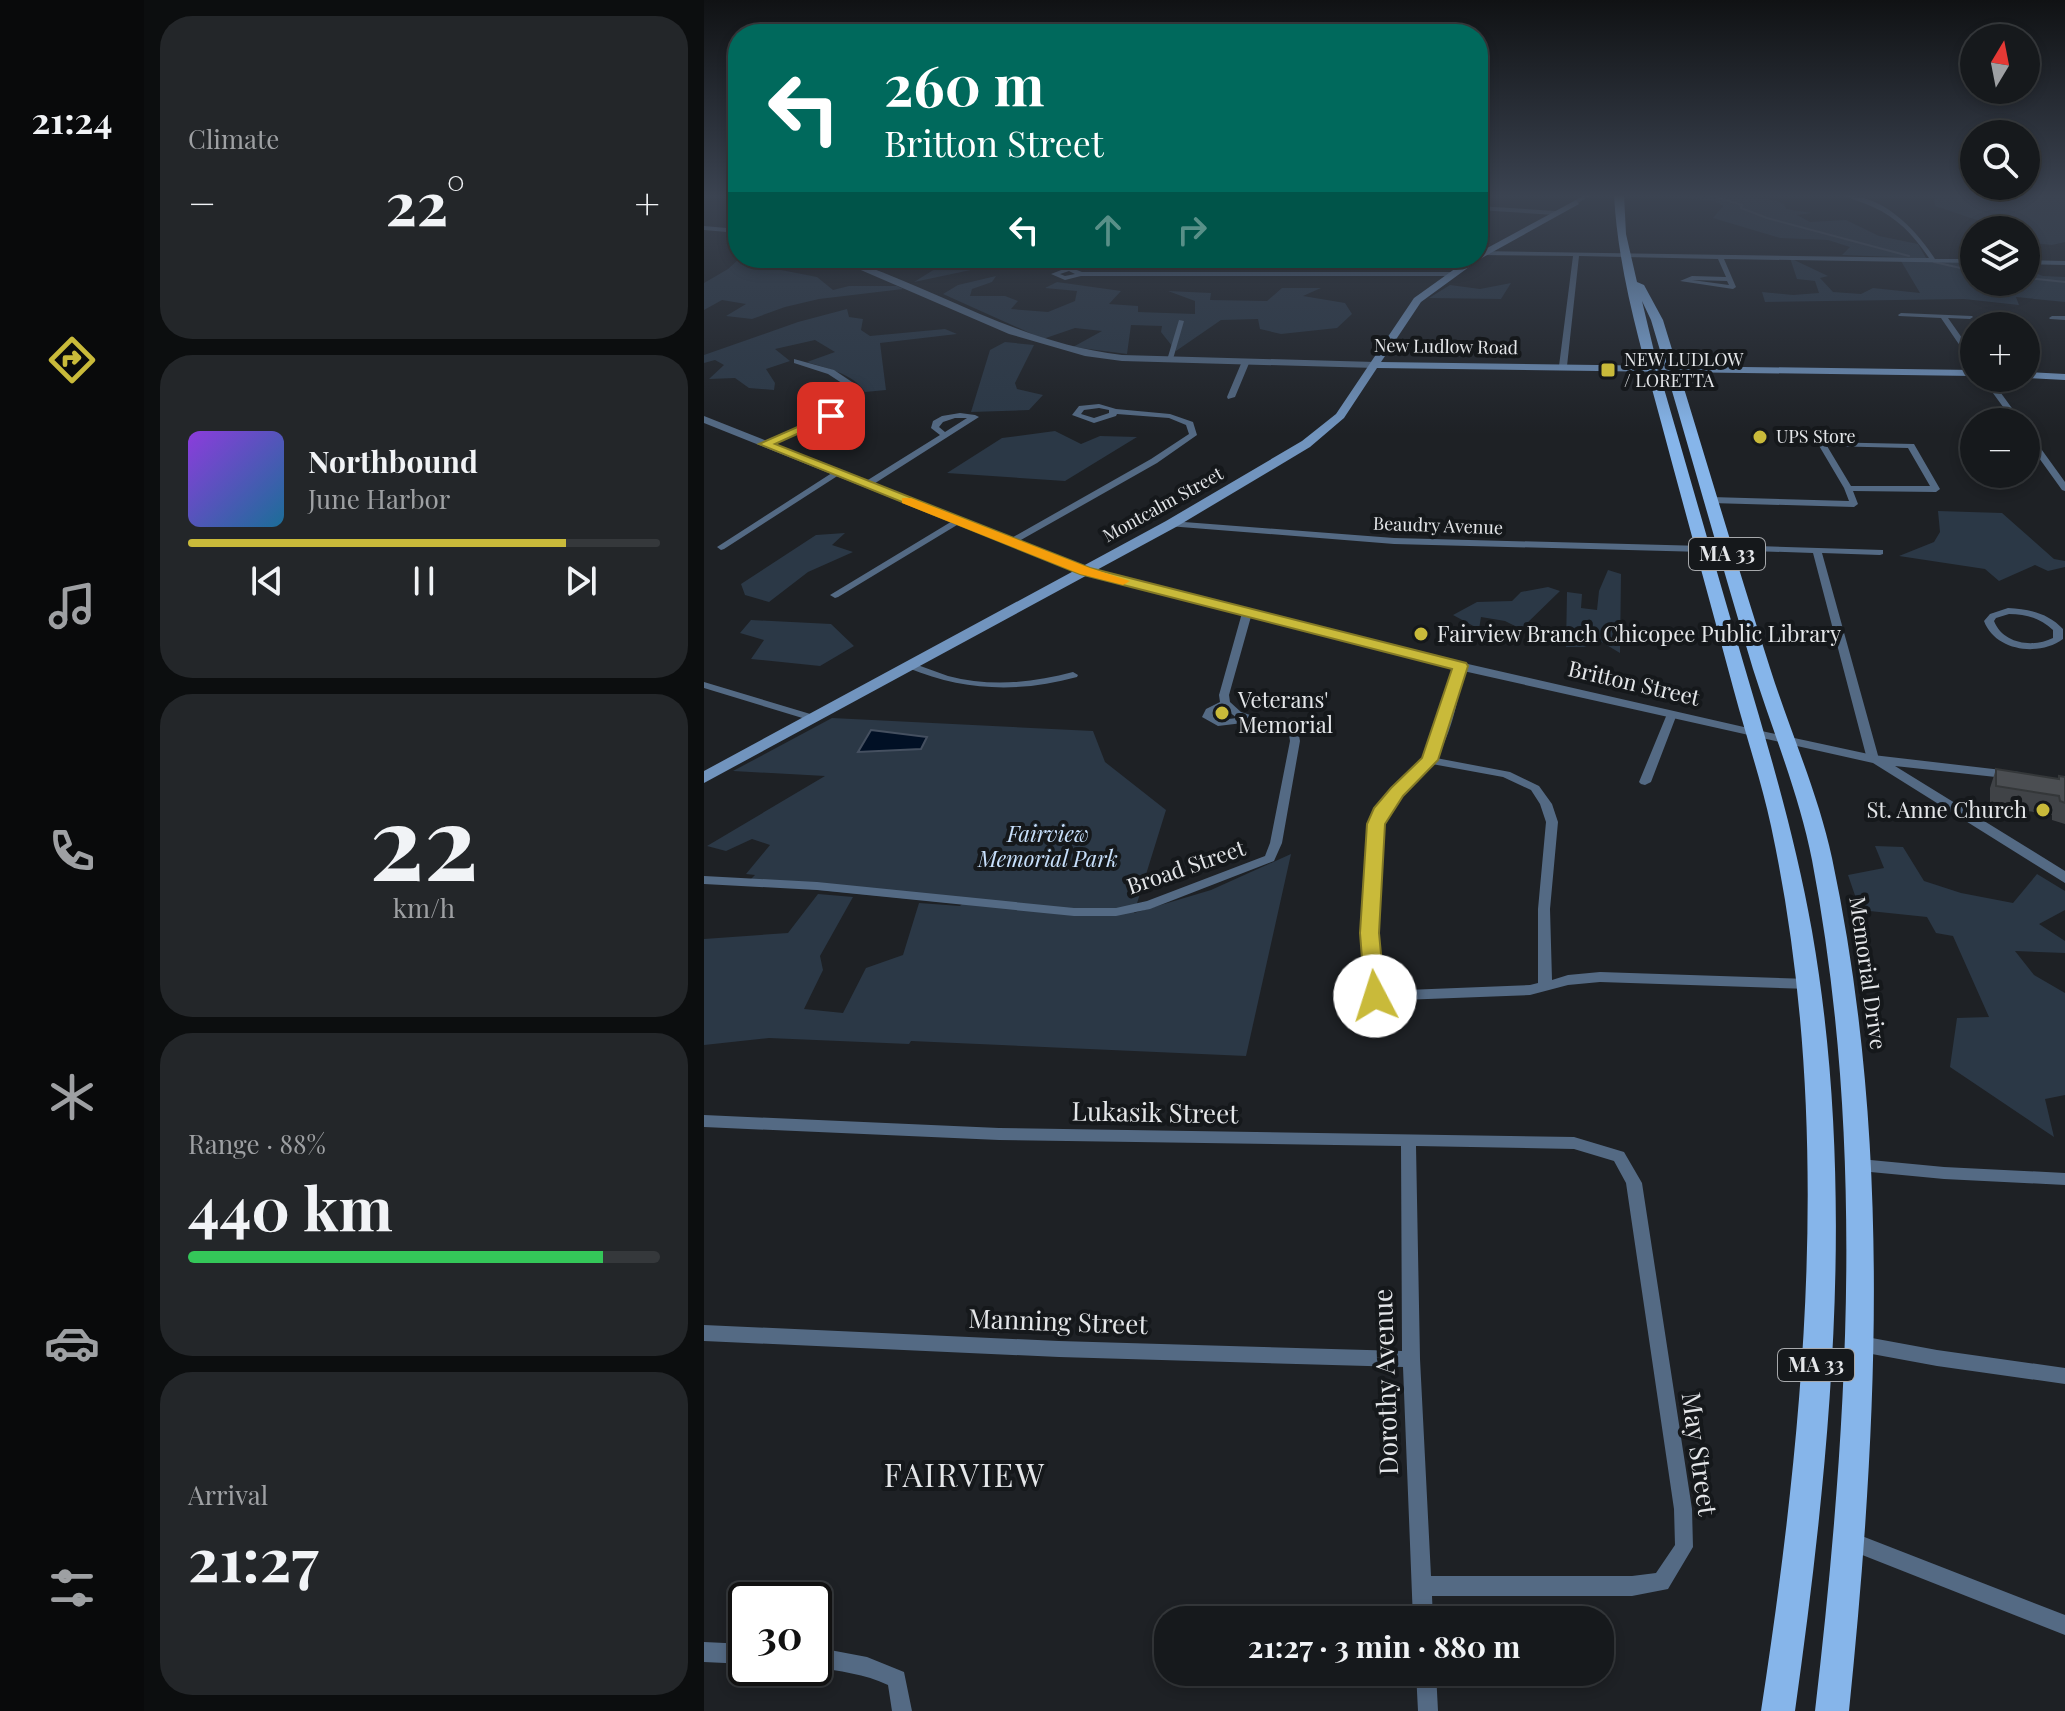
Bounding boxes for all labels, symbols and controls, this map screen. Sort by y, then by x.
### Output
north arrow [1960,24,2040,104]
map controls [1960,24,2040,488]
text: 260 m [884,46,1045,121]
icon: left [752,56,856,160]
text: 21:24 [32,95,112,143]
text: Britton Street [884,118,1104,166]
button: search [1960,120,2040,200]
text: Climate [188,121,279,156]
text: 22° [385,161,465,241]
text: − [188,172,216,231]
text: + [634,172,660,231]
icon: left [1002,208,1046,252]
icon: ahead [1086,208,1130,252]
icon: right [1170,208,1214,252]
button: layers [1960,216,2040,296]
button: + [1960,312,2040,392]
icon: directions [44,332,100,388]
street label: New Ludlow Road [1374,333,1519,359]
place label: NEW LUDLOW / LORETTA [1624,347,1744,392]
marker: NEW LUDLOW / LORETTA [1599,361,1617,379]
pin [797,382,865,450]
icon: arrive [809,394,853,438]
button: − [1960,408,2040,488]
place label: UPS Store [1776,424,1856,448]
marker: UPS Store [1751,428,1769,446]
text: Northbound [308,441,478,481]
street label: Montcalm Street [1098,461,1227,547]
text: June Harbor [308,481,450,516]
street label: Beaudry Avenue [1373,511,1503,539]
road number: MA 33 [1689,538,1765,570]
icon: previous [245,559,289,603]
icon: pause [402,559,446,603]
icon: next [559,559,603,603]
icon: music [44,578,100,634]
place label: Fairview Branch Chicopee Public Library [1437,618,1841,648]
marker: Fairview Branch Chicopee Public Library [1412,625,1430,643]
street label: Britton Street [1565,652,1704,712]
place label: Veterans' Memorial [1237,684,1333,739]
marker: Veterans' Memorial [1213,704,1231,722]
text: 22 [370,768,478,907]
place label: St. Anne Church [1866,794,2027,824]
marker: St. Anne Church [2034,801,2052,819]
park label: Fairview Memorial Park [977,818,1118,873]
icon: phone [44,823,100,879]
street label: Broad Street [1123,831,1250,900]
text: km/h [393,890,455,925]
street label: Memorial Drive [1843,894,1895,1051]
position arrow [1333,954,1417,1038]
icon: climate [44,1069,100,1125]
street label: Lukasik Street [1071,1093,1240,1130]
text: Range · 88% [188,1126,326,1161]
text: 440 km [188,1166,393,1246]
street label: Dorothy Avenue [1364,1288,1405,1476]
street label: Manning Street [968,1300,1149,1341]
icon: car [44,1315,100,1371]
road number: MA 33 [1778,1349,1854,1381]
street label: May Street [1675,1390,1727,1518]
district label: FAIRVIEW [884,1452,1046,1495]
text: Arrival [188,1477,268,1512]
text: 21:27 [188,1517,318,1597]
icon: filters [44,1560,100,1616]
speed limit sign: 30 [728,1582,832,1686]
text: 21:27 · 3 min · 880 m [1248,1626,1520,1666]

